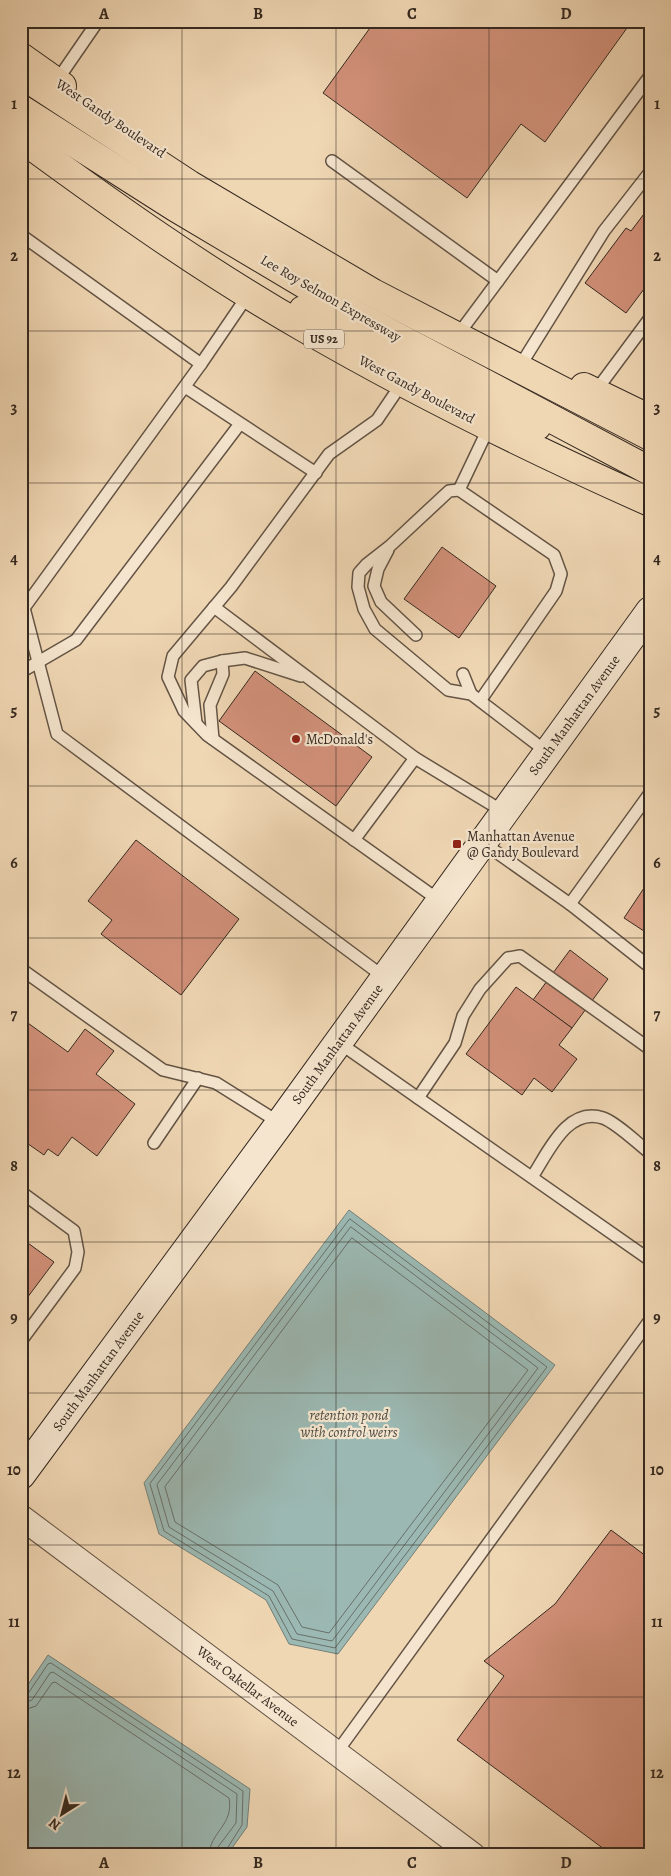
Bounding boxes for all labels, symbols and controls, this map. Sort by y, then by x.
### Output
text: A [98,3,110,25]
text: B [253,3,263,25]
text: C [407,3,417,25]
text: D [560,3,572,25]
street label: West Gandy Boulevard [51,74,170,163]
text: 1 [11,93,17,115]
text: 1 [654,93,660,115]
text: 2 [10,245,18,267]
text: 2 [653,245,661,267]
street label: Lee Roy Selmon Expressway [257,250,405,347]
road number: US 92 [304,329,344,348]
street label: West Gandy Boulevard [354,350,479,428]
text: 3 [11,397,18,419]
text: 3 [654,397,661,419]
text: 4 [10,548,18,570]
text: 4 [653,548,661,570]
street label: South Manhattan Avenue [524,651,625,779]
text: 5 [11,700,18,722]
text: 5 [654,700,661,722]
place label: McDonald's [306,730,373,749]
marker: McDonald's [290,733,302,745]
place label: Manhattan Avenue @ Gandy Boulevard [467,827,580,862]
marker: Manhattan Avenue @ Gandy Boulevard [451,838,463,850]
text: 6 [10,852,18,874]
text: 6 [653,852,661,874]
street label: South Manhattan Avenue [287,980,388,1108]
text: 7 [11,1004,18,1026]
text: 7 [654,1004,661,1026]
text: 8 [10,1155,18,1177]
text: 8 [653,1155,661,1177]
text: 9 [10,1307,18,1329]
street label: South Manhattan Avenue [48,1307,149,1435]
text: 9 [653,1307,661,1329]
water label: retention pond with control weirs [301,1405,397,1442]
text: 10 [7,1459,21,1481]
text: 10 [650,1459,664,1481]
text: 11 [8,1611,20,1633]
text: 11 [651,1611,663,1633]
street label: West Oakellar Avenue [192,1641,303,1731]
text: 12 [7,1762,21,1784]
text: 12 [650,1762,664,1784]
north arrow [38,1788,88,1838]
text: N [45,1813,64,1835]
text: A [98,1852,110,1874]
text: B [253,1852,263,1874]
text: C [407,1852,417,1874]
text: D [560,1852,572,1874]

